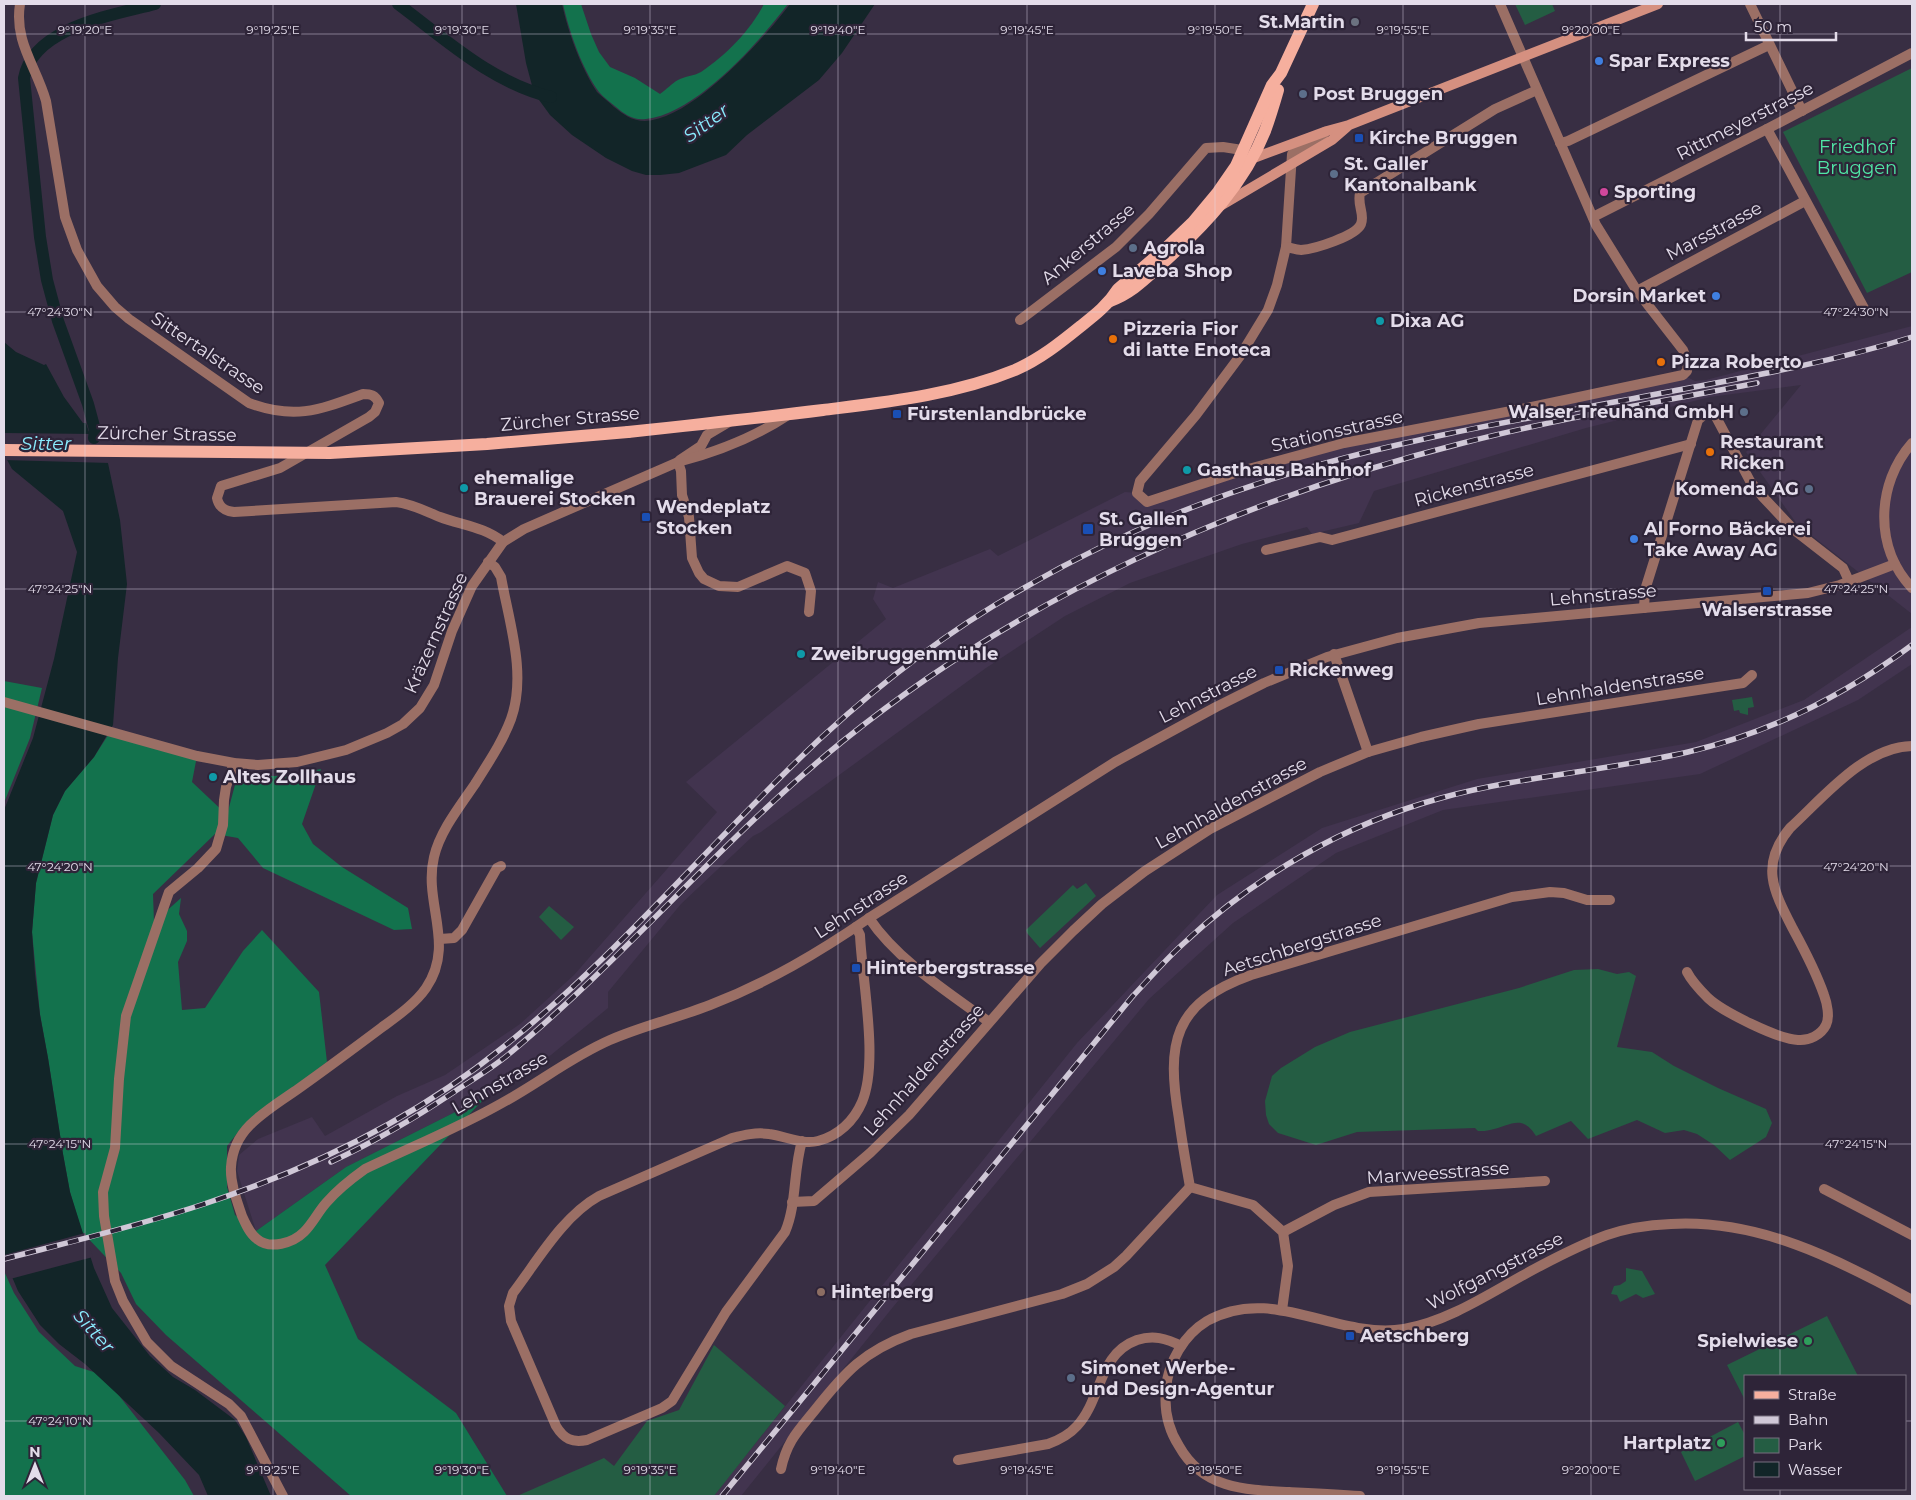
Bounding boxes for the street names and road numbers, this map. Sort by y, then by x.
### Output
street label: Rittmeyerstrasse [1673,77,1817,165]
street label: Marsstrasse [1662,196,1766,265]
street label: Ankerstrasse [1037,198,1139,289]
street label: Sittertalstrasse [147,307,269,399]
street label: Zürcher Strasse [500,402,641,436]
street label: Stationsstrasse [1269,405,1405,457]
street label: Zürcher Strasse [97,422,237,446]
street label: Rickenstrasse [1412,458,1536,512]
street label: Kräzernstrasse [399,569,473,697]
street label: Lehnstrasse [1549,579,1658,611]
street label: Lehnstrasse [1155,660,1261,728]
street label: Lehnhaldenstrasse [1534,662,1706,710]
street label: Lehnhaldenstrasse [1151,752,1311,854]
street label: Lehnstrasse [810,866,912,943]
street label: Aetschbergstrasse [1220,909,1384,981]
street label: Lehnhaldenstrasse [859,999,989,1141]
street label: Lehnstrasse [448,1047,552,1119]
street label: Marweesstrasse [1366,1157,1510,1189]
street label: Wolfgangstrasse [1423,1227,1567,1315]

